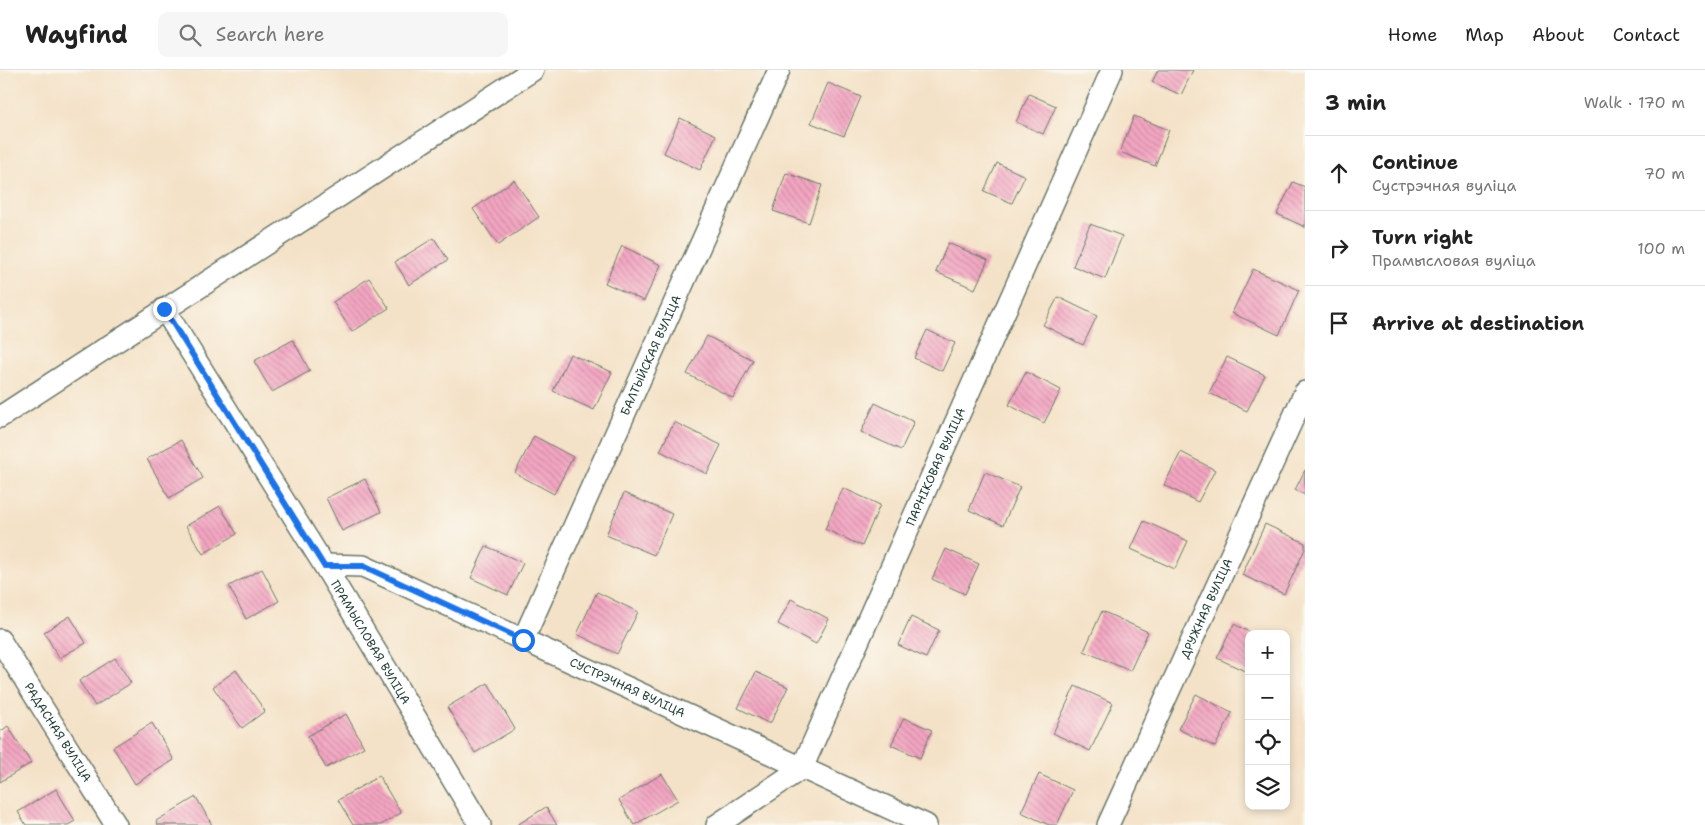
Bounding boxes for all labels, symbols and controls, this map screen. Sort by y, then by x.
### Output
search box [158,12,508,57]
text: Wayfind [25,19,128,51]
icon: search [176,21,204,49]
text: Search here [216,22,324,47]
text: Home [1388,23,1437,47]
text: Map [1465,23,1504,47]
text: About [1532,23,1585,47]
text: Contact [1613,23,1680,47]
text: 3 min [1325,89,1386,117]
text: Walk · 170 m [1584,92,1685,113]
text: Continue [1372,150,1458,175]
icon: ahead [1325,159,1353,187]
text: 70 m [1644,163,1685,184]
text: Сустрэчная вуліца [1372,175,1516,196]
text: Turn right [1372,225,1473,250]
icon: right [1325,234,1353,262]
text: 100 m [1637,238,1685,259]
text: Прамысловая вуліца [1372,250,1536,271]
street label: БАЛТЫЙСКАЯ ВУЛІЦА [617,292,685,418]
route end [153,298,176,321]
icon: arrive [1325,309,1353,337]
text: Arrive at destination [1372,311,1584,336]
street label: ПАРНІКОВАЯ ВУЛІЦА [903,405,969,528]
street label: ДРУЖНАЯ ВУЛІЦА [1177,555,1236,661]
street label: ПРАМЫСЛОВАЯ ВУЛІЦА [327,577,414,708]
route start [512,629,535,652]
map controls [1245,630,1290,810]
button: + [1245,630,1290,675]
street label: СУСТРЭЧНАЯ ВУЛІЦА [567,654,688,721]
button: − [1245,675,1290,720]
street label: РАДАСНАЯ ВУЛІЦА [21,680,95,785]
button: locate [1245,720,1290,765]
button: layers [1245,765,1290,810]

